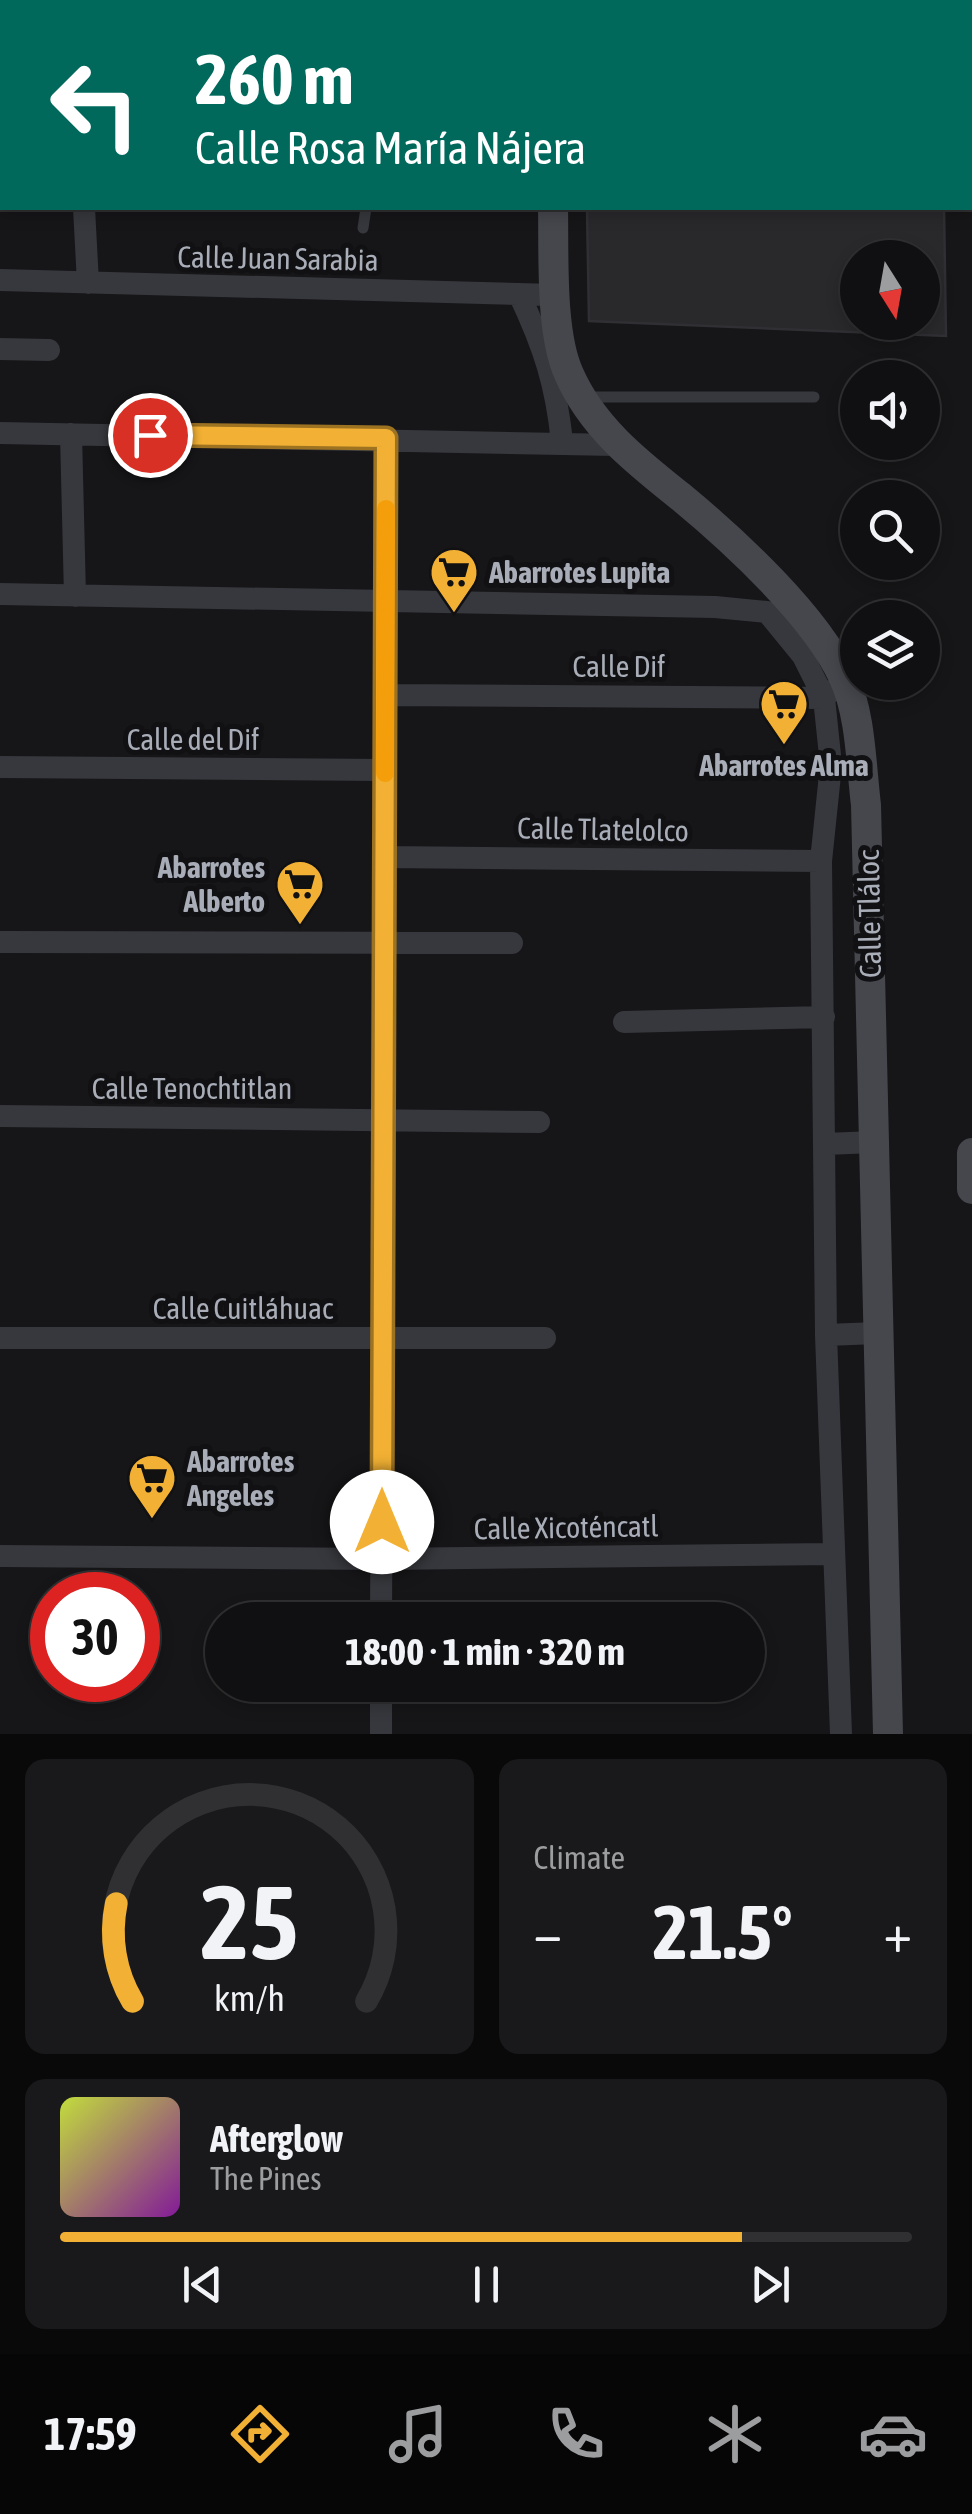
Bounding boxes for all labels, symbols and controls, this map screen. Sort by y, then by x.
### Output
text: 260 m [195,39,354,119]
icon: left [30,40,160,170]
text: Calle Rosa María Nájera [195,122,586,174]
street label: Calle Juan Sarabia [177,239,379,277]
north arrow [840,240,940,340]
map controls [840,240,940,700]
button: sound [840,360,940,460]
pin [108,393,193,478]
icon: arrive [123,408,178,463]
button: search [840,480,940,580]
supermarket icon: Abarrotes Lupita [428,546,480,614]
place label: Abarrotes Lupita [488,555,670,589]
button: layers [840,600,940,700]
street label: Calle Dif [573,649,665,683]
supermarket icon: Abarrotes Alma [758,678,810,746]
street label: Calle del Dif [127,722,259,756]
place label: Abarrotes Alma [698,748,869,782]
street label: Calle Tlatelolco [517,811,689,847]
street label: Calle Tláloc [851,849,887,978]
place label: Abarrotes Alberto [157,850,265,918]
supermarket icon: Abarrotes Alberto [274,858,326,926]
street label: Calle Tenochtitlan [92,1071,292,1105]
street label: Calle Cuitláhuac [153,1291,334,1325]
place label: Abarrotes Angeles [186,1444,295,1512]
supermarket icon: Abarrotes Angeles [126,1452,178,1520]
position arrow [330,1470,434,1574]
street label: Calle Xicoténcatl [473,1508,659,1546]
speed limit sign: 30 [30,1572,160,1702]
text: 18:00 · 1 min · 320 m [345,1630,625,1673]
text: Climate [534,1839,625,1876]
text: 25 [200,1862,298,1981]
text: 21.5° [653,1889,793,1975]
text: − [534,1901,562,1964]
text: + [883,1901,912,1964]
text: km/h [214,1978,285,2019]
text: Afterglow [210,2117,343,2160]
text: The Pines [210,2160,322,2197]
icon: previous [175,2257,230,2312]
icon: pause [459,2257,514,2312]
icon: next [743,2257,798,2312]
icon: directions [225,2399,295,2469]
icon: music [383,2399,453,2469]
icon: phone [541,2399,611,2469]
icon: climate [700,2399,770,2469]
icon: car [858,2399,928,2469]
text: 17:59 [44,2408,137,2460]

